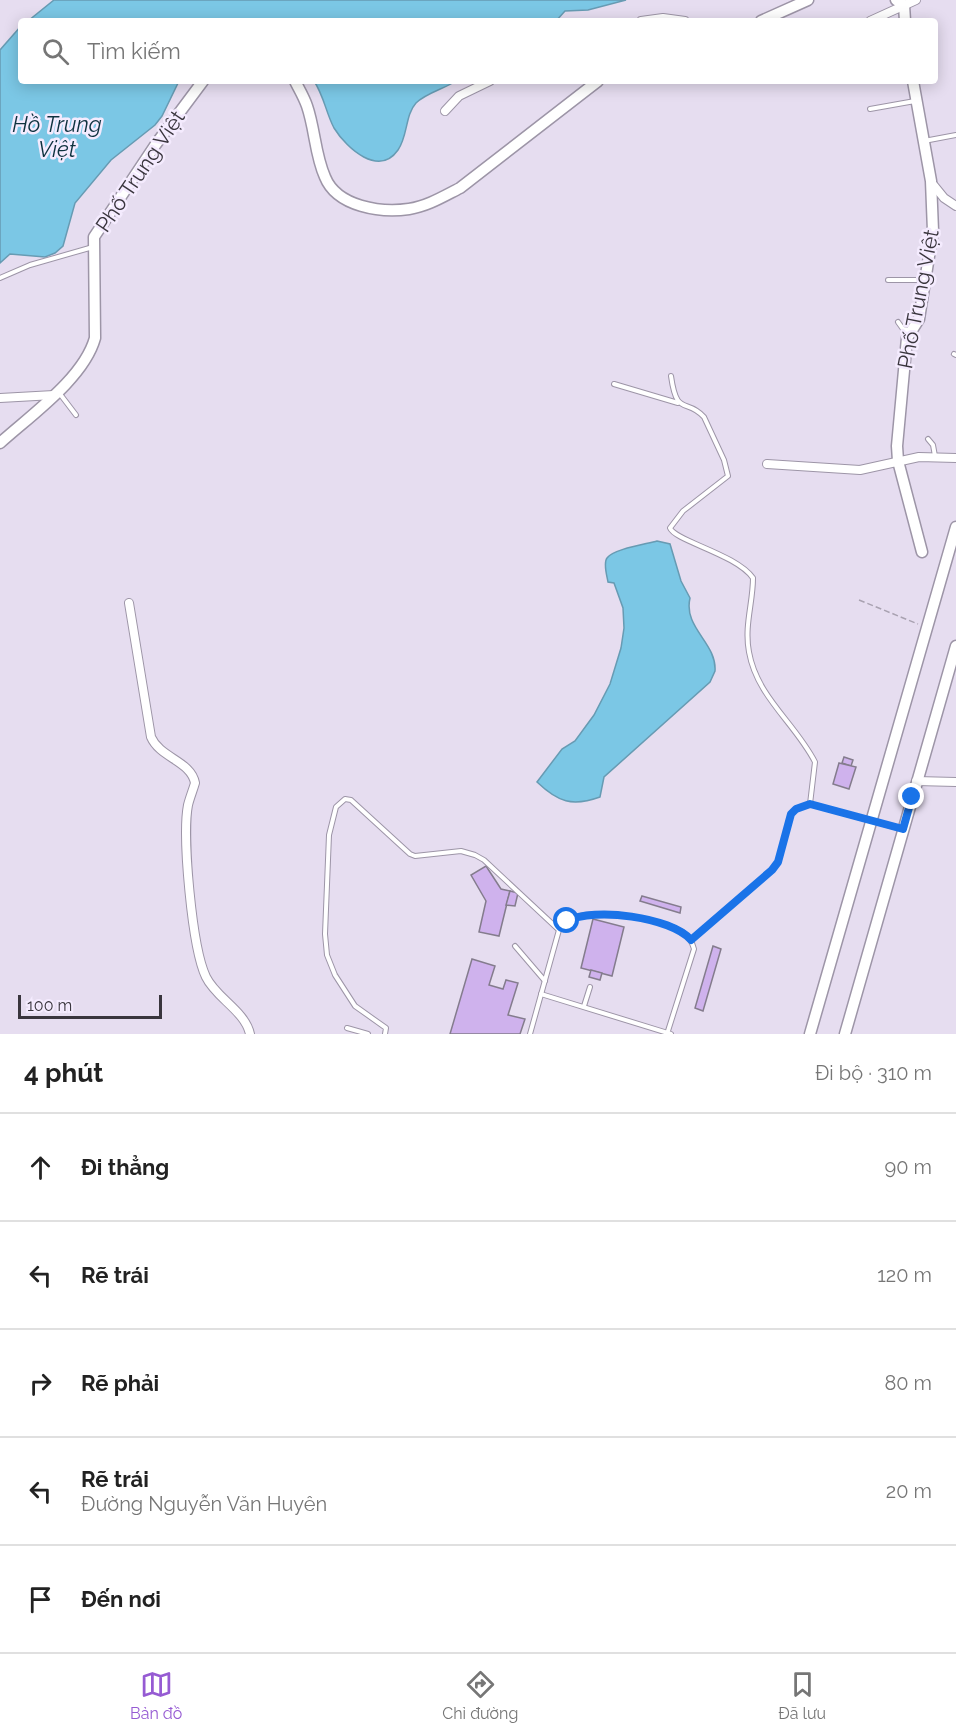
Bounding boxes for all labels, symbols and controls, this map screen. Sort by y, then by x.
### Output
search box [18,18,938,84]
icon: search [39,35,72,68]
text: Tìm kiếm [87,38,181,64]
street label: Phố Trung Việt [90,105,190,237]
water label: Hồ Trung Việt [12,111,102,162]
street label: Phố Trung Việt [892,227,944,371]
route end [898,783,924,809]
route start [553,907,579,933]
scale bar [18,992,162,1019]
text: 100 m [27,996,72,1015]
text: 4 phút [24,1058,103,1088]
text: Đi bộ · 310 m [815,1061,932,1085]
icon: ahead [24,1151,57,1184]
text: Đi thẳng [81,1154,169,1180]
text: 90 m [885,1155,932,1179]
icon: left [24,1259,57,1292]
text: Rẽ trái [81,1262,149,1288]
text: 120 m [877,1263,932,1287]
icon: right [24,1367,57,1400]
text: Rẽ phải [81,1370,159,1396]
text: 80 m [884,1371,932,1395]
text: Rẽ trái [81,1466,149,1492]
icon: left [24,1475,57,1508]
text: 20 m [886,1479,932,1503]
text: Đường Nguyễn Văn Huyên [81,1492,327,1516]
icon: arrive [24,1583,57,1616]
text: Đến nơi [81,1586,161,1612]
tab: Bản đồ [130,1668,182,1723]
tab: Chỉ đường [442,1668,518,1723]
tab: Đã lưu [778,1668,826,1723]

